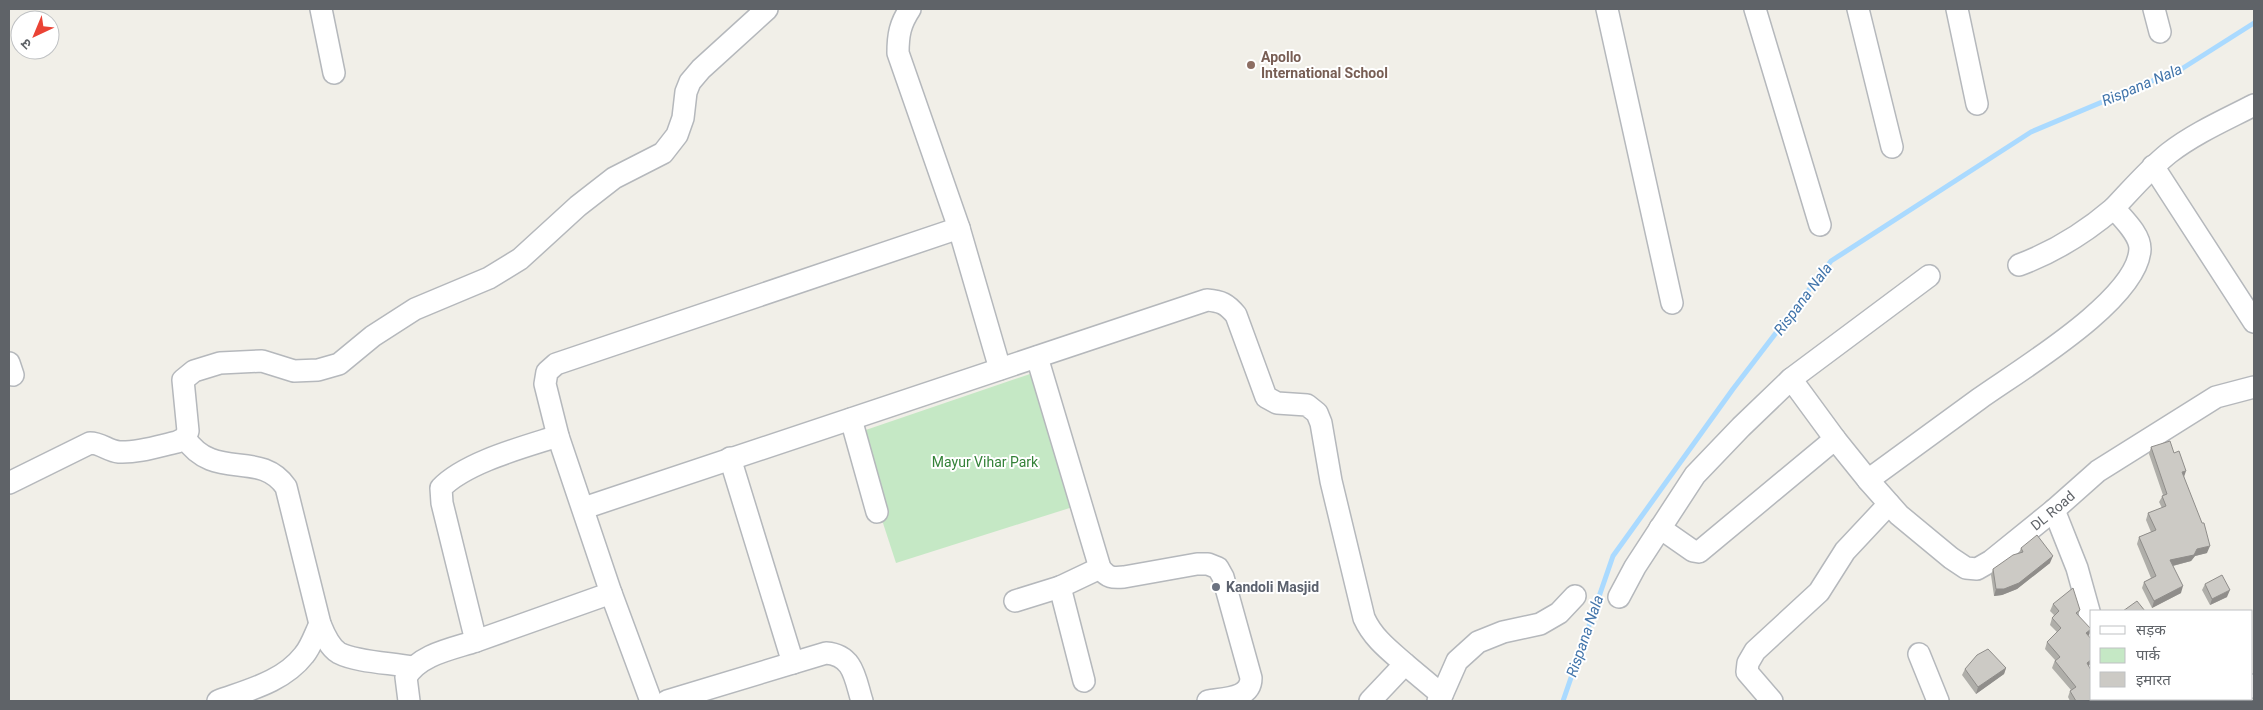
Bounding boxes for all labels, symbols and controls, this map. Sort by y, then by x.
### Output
north arrow [10,10,60,60]
text: उ [17,35,34,53]
place label: Apollo International School [1261,49,1388,81]
marker: Apollo International School [1245,59,1257,71]
water label: Rispana Nala [2099,60,2185,110]
water label: Rispana Nala [1770,259,1836,339]
park label: Mayur Vihar Park [932,454,1039,470]
street label: DL Road [2027,488,2078,534]
place label: Kandoli Masjid [1226,579,1319,595]
marker: Kandoli Masjid [1210,581,1222,593]
water label: Rispana Nala [1563,593,1607,679]
legend [2090,610,2253,700]
text: सड़क [2136,621,2166,639]
text: पार्क [2136,646,2160,664]
text: इमारत [2136,671,2171,689]

